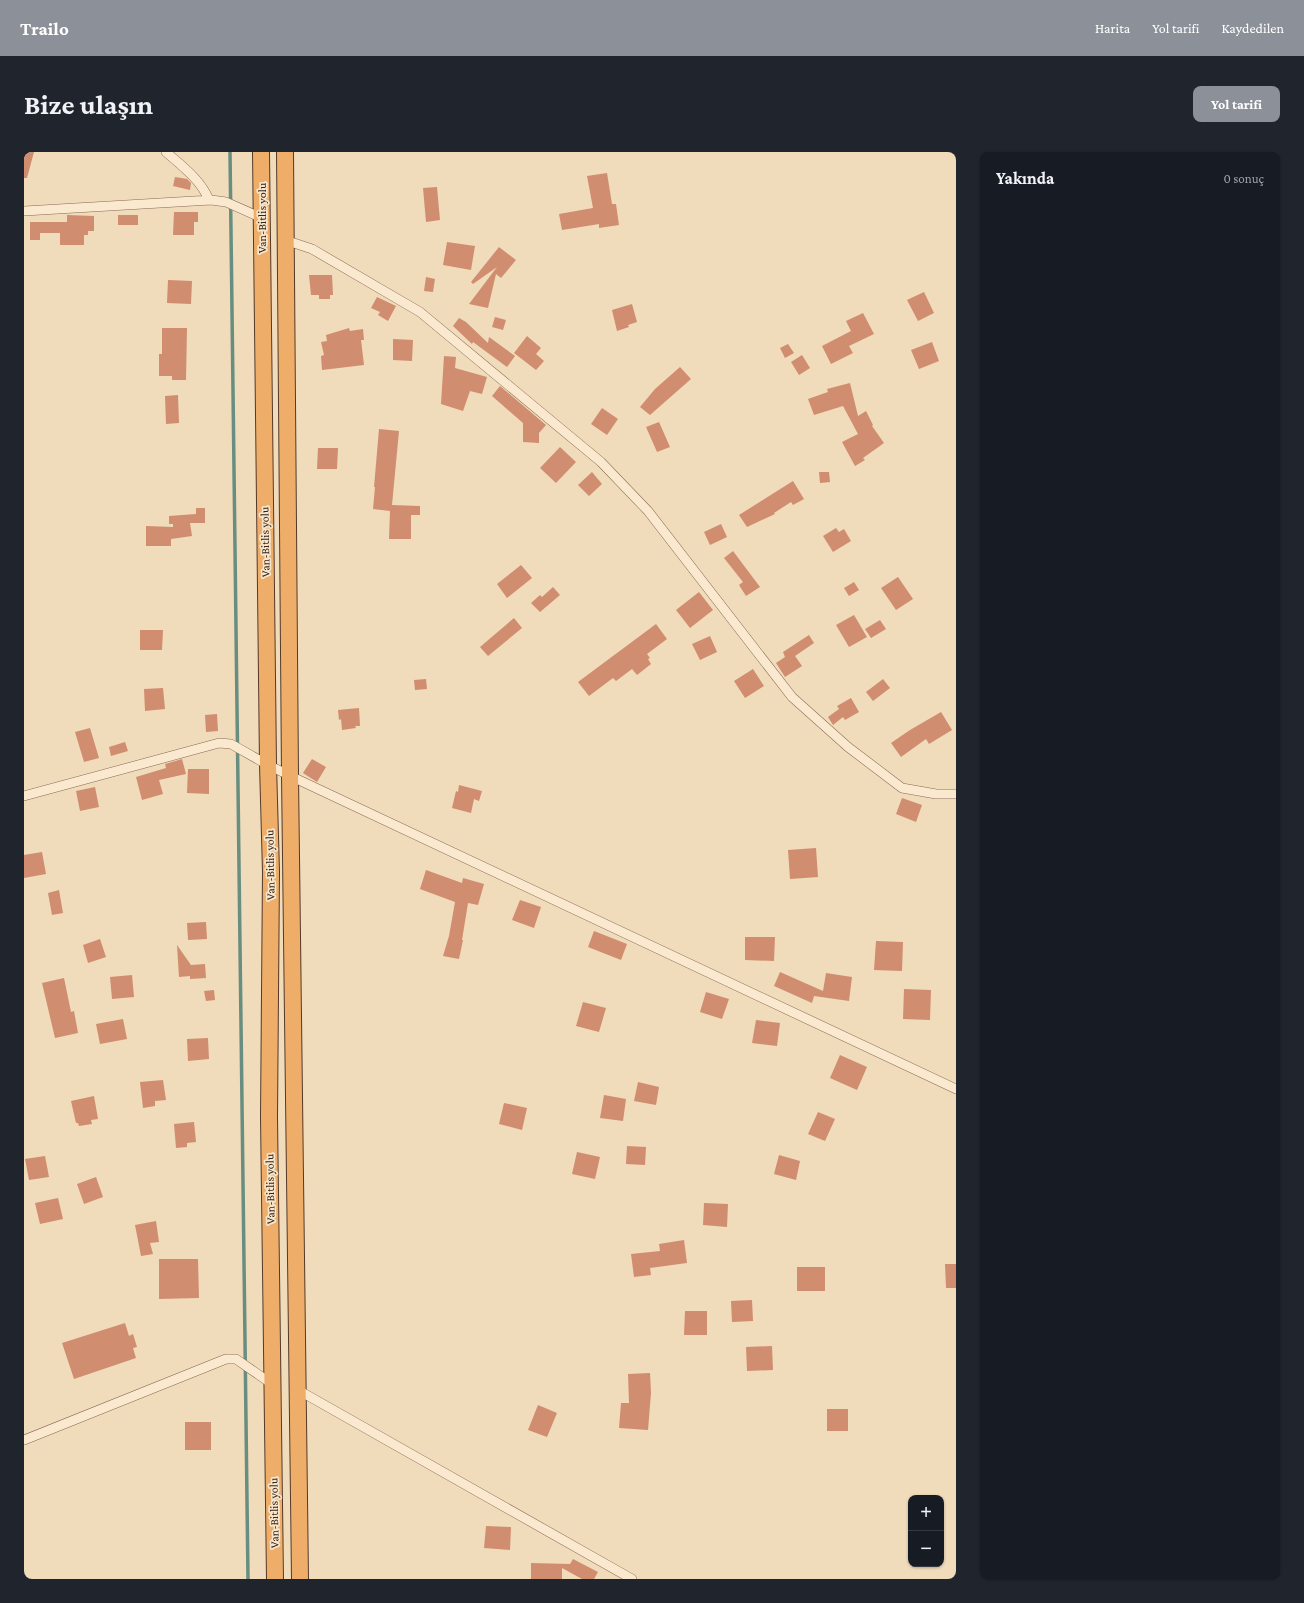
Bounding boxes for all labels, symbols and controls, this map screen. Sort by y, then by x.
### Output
text: Trailo [20,18,69,39]
text: Harita [1095,20,1130,36]
text: Yol tarifi [1152,20,1199,36]
text: Kaydedilen [1221,20,1284,36]
button: Yol tarifi [1193,86,1280,122]
text: Bize ulaşın [24,89,153,120]
text: Yakında [996,169,1054,188]
text: 0 sonuç [1223,171,1264,186]
street label: Van-Bitlis yolu [255,182,269,253]
street label: Van-Bitlis yolu [257,506,273,577]
street label: Van-Bitlis yolu [262,829,278,900]
street label: Van-Bitlis yolu [262,1153,278,1224]
street label: Van-Bitlis yolu [266,1477,282,1548]
map controls [908,1495,944,1567]
button: + [908,1495,944,1531]
button: − [908,1531,944,1567]

